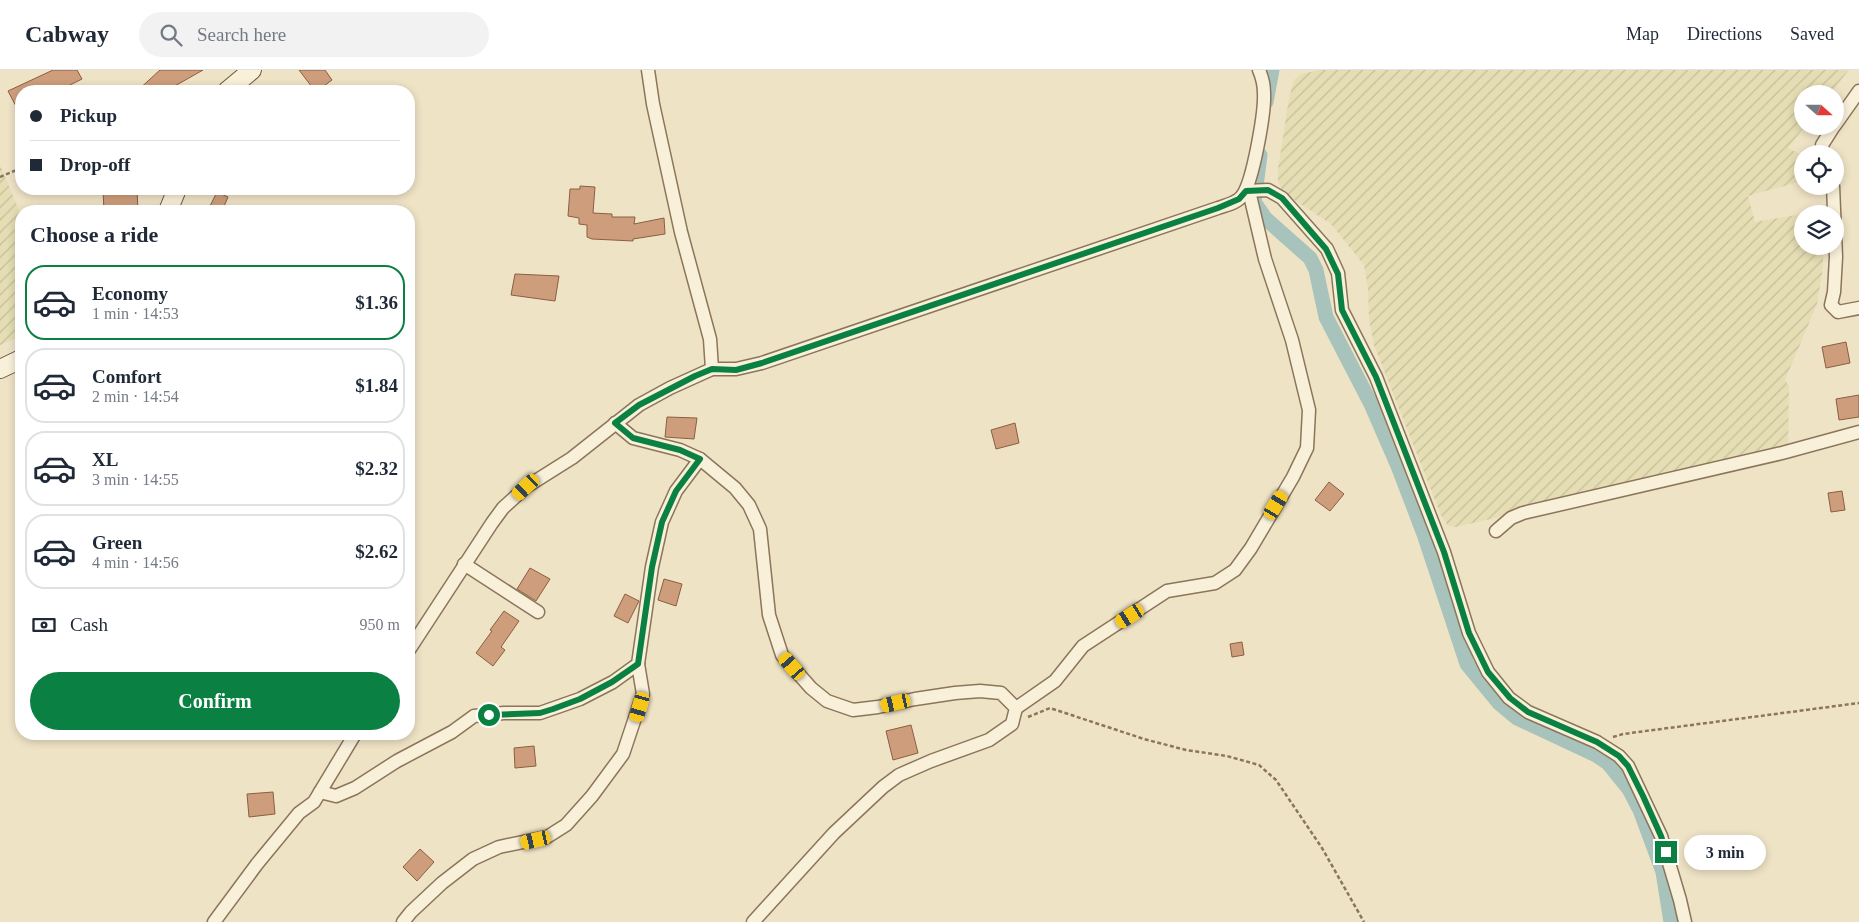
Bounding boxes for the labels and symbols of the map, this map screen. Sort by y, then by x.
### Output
north arrow [1794,85,1844,135]
car [509,471,542,503]
car [1261,488,1290,522]
car [1113,602,1146,630]
car [776,650,807,682]
car [628,691,651,723]
car [879,692,912,714]
route start [478,704,500,726]
car [519,829,552,851]
callout: 3 min [1684,834,1766,870]
route end [1655,841,1677,863]

